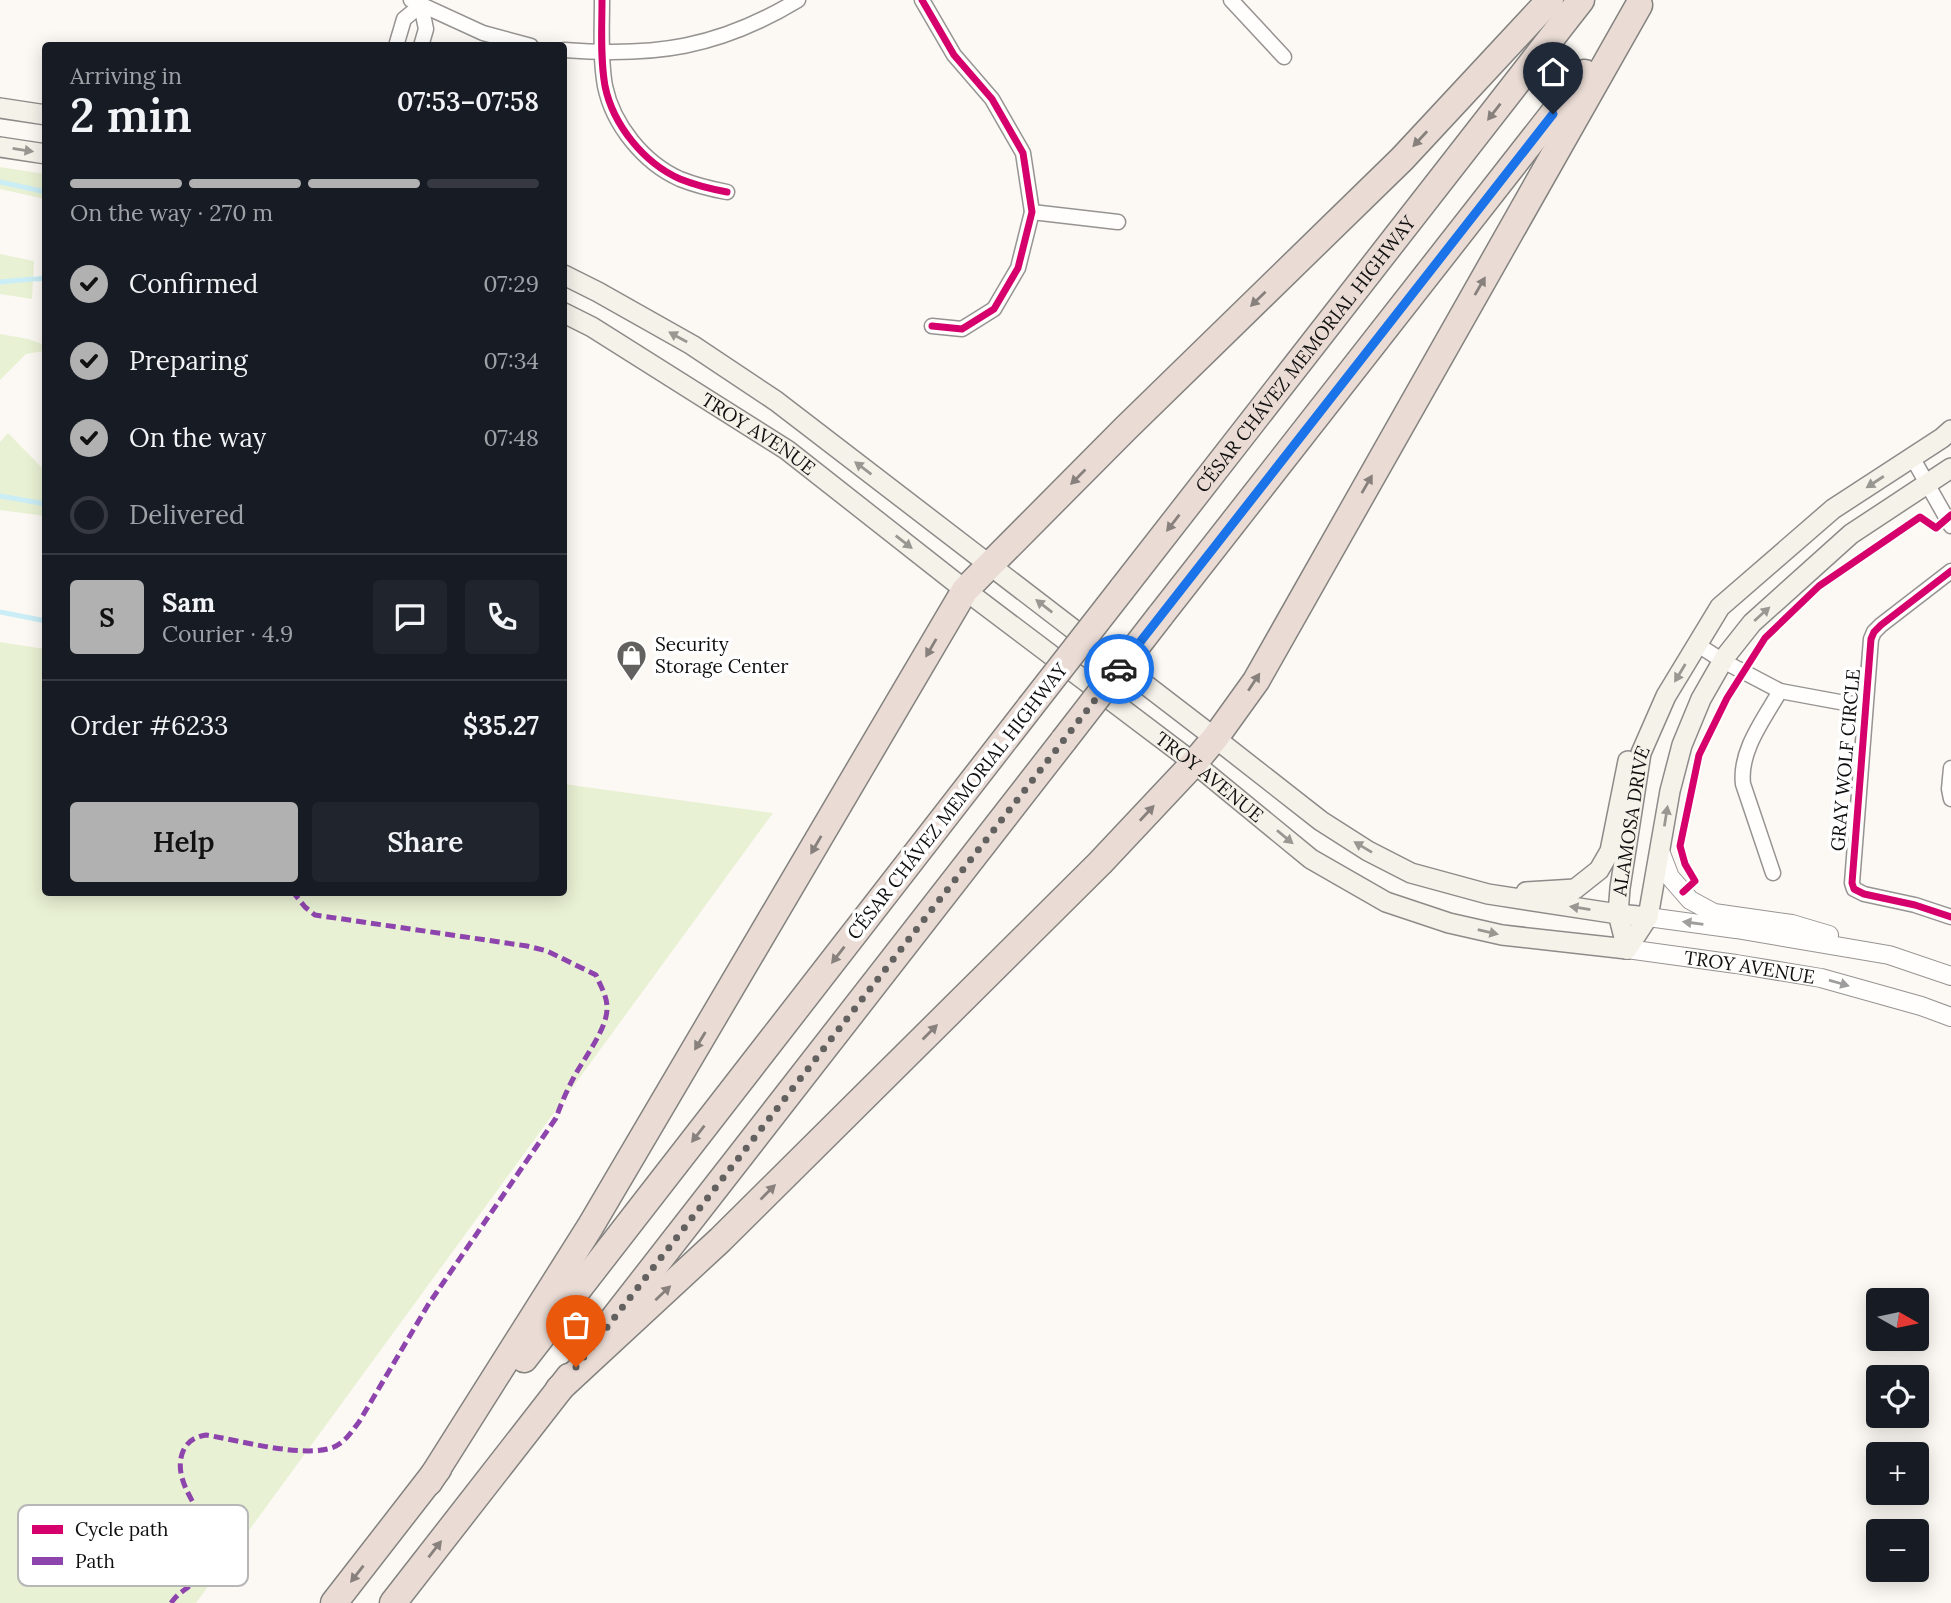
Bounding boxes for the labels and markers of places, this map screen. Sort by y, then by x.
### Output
pin [1523,42,1583,114]
place label: Security Storage Center [655,632,789,678]
shop icon: Security Storage Center [615,638,649,682]
pin [546,1295,606,1367]

